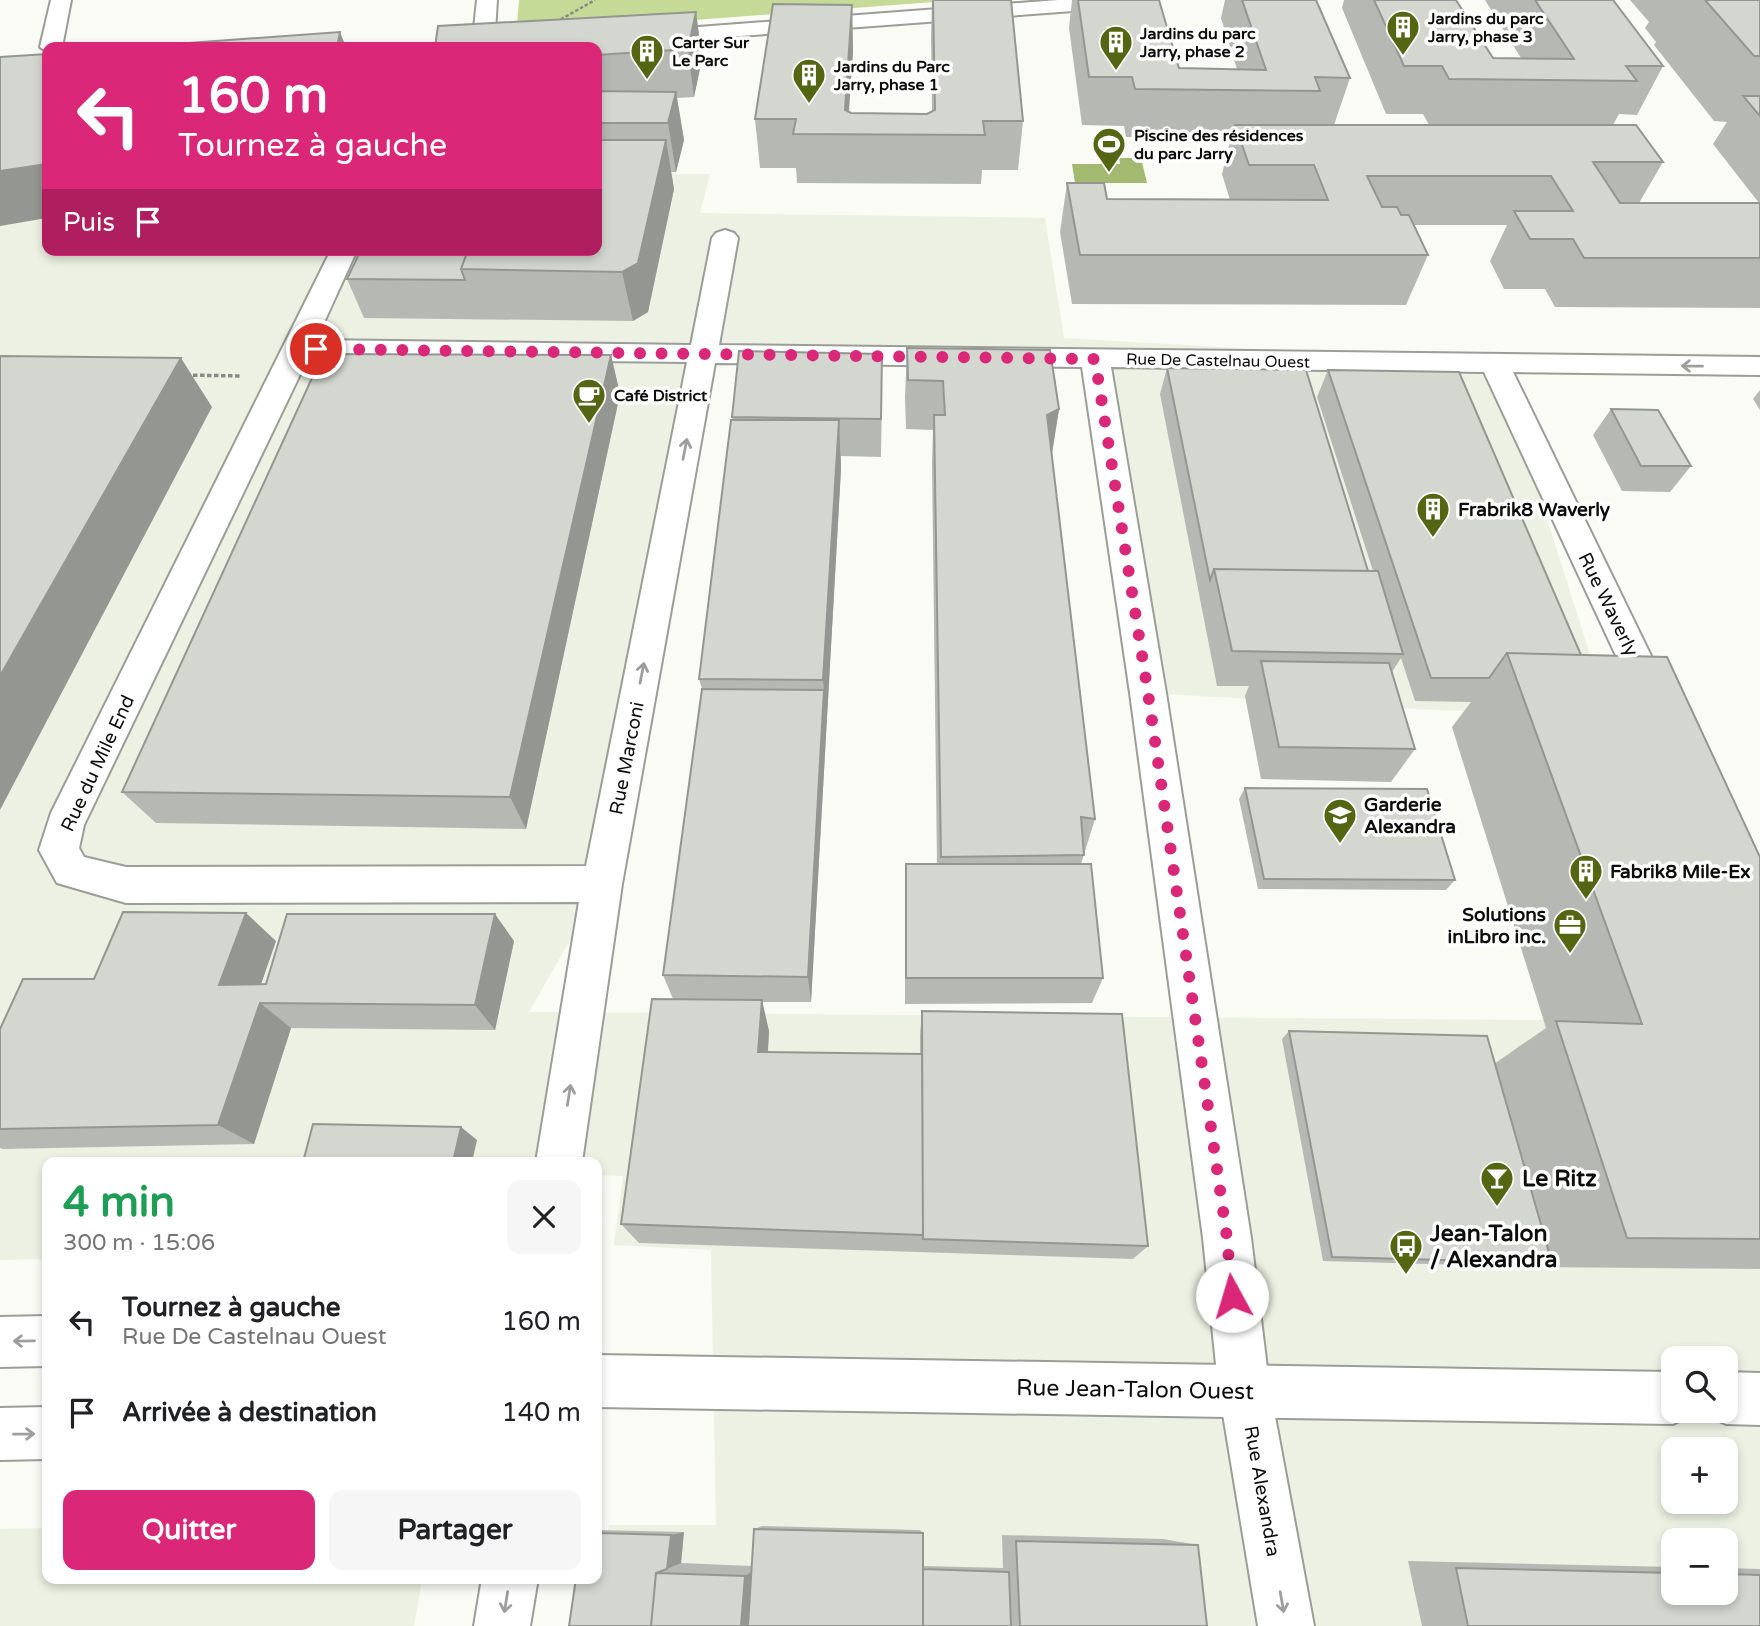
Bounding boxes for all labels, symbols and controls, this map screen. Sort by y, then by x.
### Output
building icon: Jardins du parc Jarry, phase 3 [1384,8,1422,57]
place label: Jardins du parc Jarry, phase 3 [1427,9,1544,47]
building icon: Jardins du parc Jarry, phase 2 [1097,23,1135,72]
place label: Jardins du parc Jarry, phase 2 [1139,24,1256,62]
building icon: Carter Sur Le Parc [628,32,666,81]
place label: Carter Sur Le Parc [672,33,750,71]
building icon: Jardins du Parc Jarry, phase 1 [790,56,828,105]
place label: Jardins du Parc Jarry, phase 1 [833,57,950,95]
text: 160 m [178,67,328,126]
icon: left [63,70,154,161]
sports icon: Piscine des résidences du parc Jarry [1090,125,1128,174]
place label: Piscine des résidences du parc Jarry [1134,126,1304,164]
text: Tournez à gauche [178,127,447,165]
icon: arrive [129,203,167,241]
text: Puis [63,207,115,238]
pin [286,319,346,379]
icon: arrive [297,330,335,368]
street label: Rue De Castelnau Ouest [1126,349,1310,373]
one-way arrow [1681,359,1704,373]
cafe icon: Café District [570,376,608,425]
place label: Café District [614,386,708,406]
one-way arrow [679,438,692,461]
building icon: Frabrik8 Waverly [1414,490,1452,539]
place label: Frabrik8 Waverly [1458,499,1611,522]
street label: Rue Waverly [1574,549,1643,660]
one-way arrow [636,662,650,685]
street label: Rue du Mile End [57,692,139,835]
street label: Rue Marconi [605,700,649,817]
place label: Garderie Alexandra [1364,794,1456,838]
school or university icon: Garderie Alexandra [1321,796,1359,845]
building icon: Fabrik8 Mile-Ex [1567,852,1605,901]
place label: Fabrik8 Mile-Ex [1610,861,1751,883]
place label: Solutions inLibro inc. [1447,904,1546,948]
office icon: Solutions inLibro inc. [1551,906,1589,955]
one-way arrow [563,1084,576,1107]
bar icon: Le Ritz [1478,1159,1516,1208]
place label: Le Ritz [1522,1165,1597,1193]
text: 4 min [63,1177,175,1228]
button: close [507,1180,581,1254]
place label: Jean-Talon / Alexandra [1429,1220,1557,1274]
bus stop icon: Jean-Talon / Alexandra [1387,1227,1425,1276]
text: 300 m · 15:06 [63,1229,215,1257]
position arrow [1195,1259,1269,1333]
text: Tournez à gauche [122,1292,341,1323]
icon: left [63,1303,101,1341]
text: 160 m [501,1306,581,1337]
text: Rue De Castelnau Ouest [122,1323,387,1351]
one-way arrow [12,1335,35,1348]
map controls [1661,1346,1738,1605]
button: search [1661,1346,1738,1423]
street label: Rue Jean-Talon Ouest [1016,1374,1254,1406]
icon: arrive [63,1394,101,1432]
text: Arrivée à destination [122,1397,377,1428]
text: 140 m [501,1397,581,1428]
street label: Rue Alexandra [1240,1424,1284,1558]
one-way arrow [12,1427,35,1440]
button: + [1661,1437,1738,1514]
button: Quitter [63,1490,315,1570]
button: Partager [329,1490,581,1570]
button: − [1661,1528,1738,1605]
one-way arrow [499,1590,512,1613]
one-way arrow [1276,1590,1289,1613]

